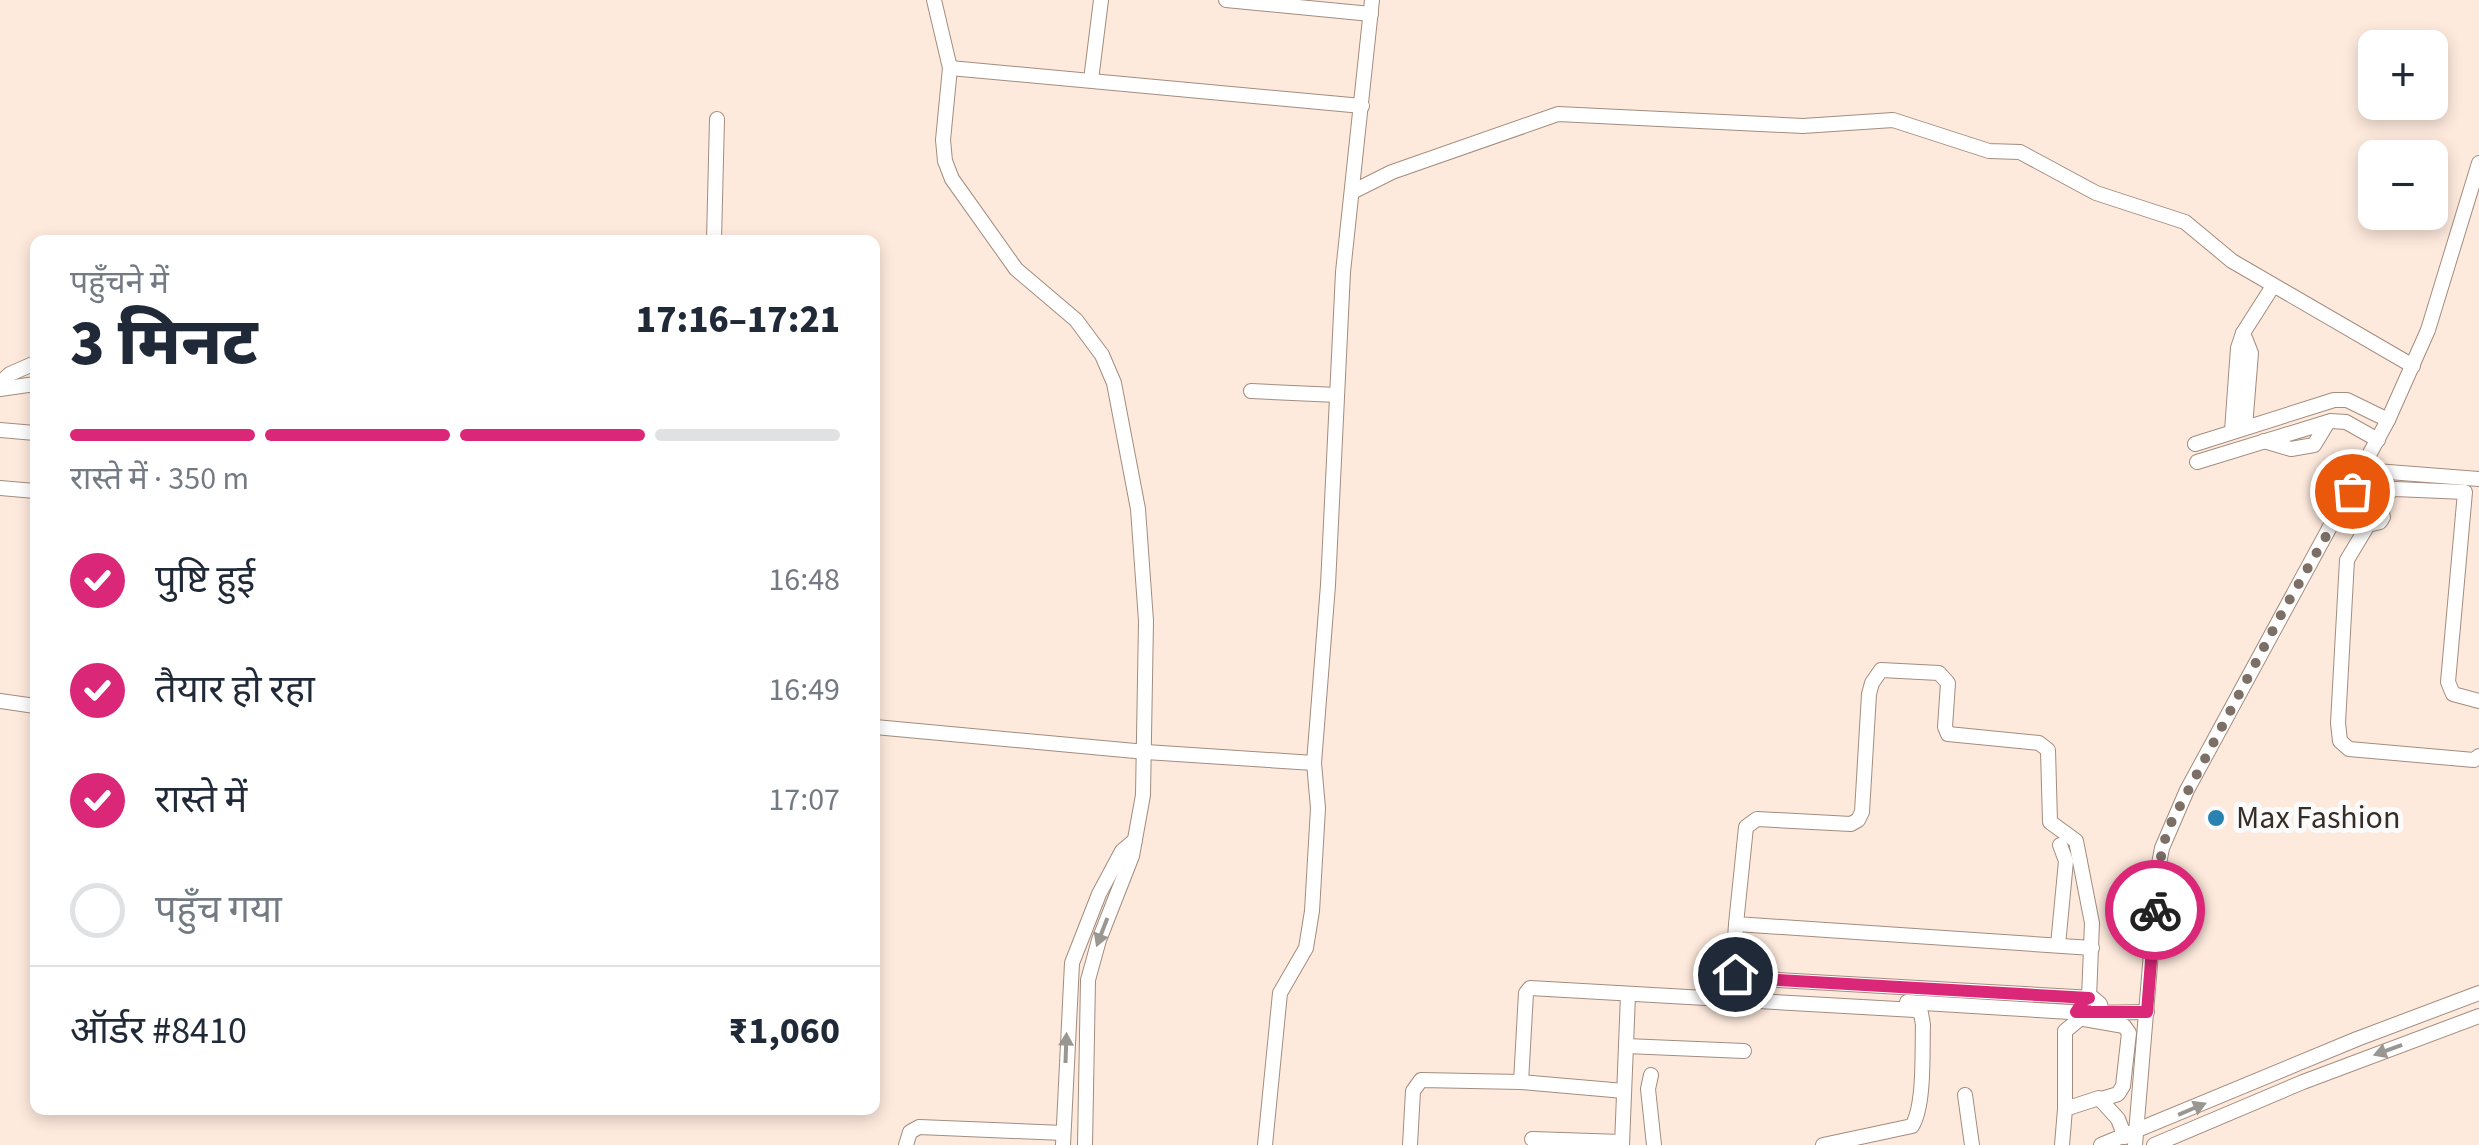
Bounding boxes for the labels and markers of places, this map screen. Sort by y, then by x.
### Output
pin [2310,449,2395,534]
place label: Max Fashion [2236,795,2400,841]
marker: Max Fashion [2205,807,2227,829]
pin [1693,932,1778,1017]

